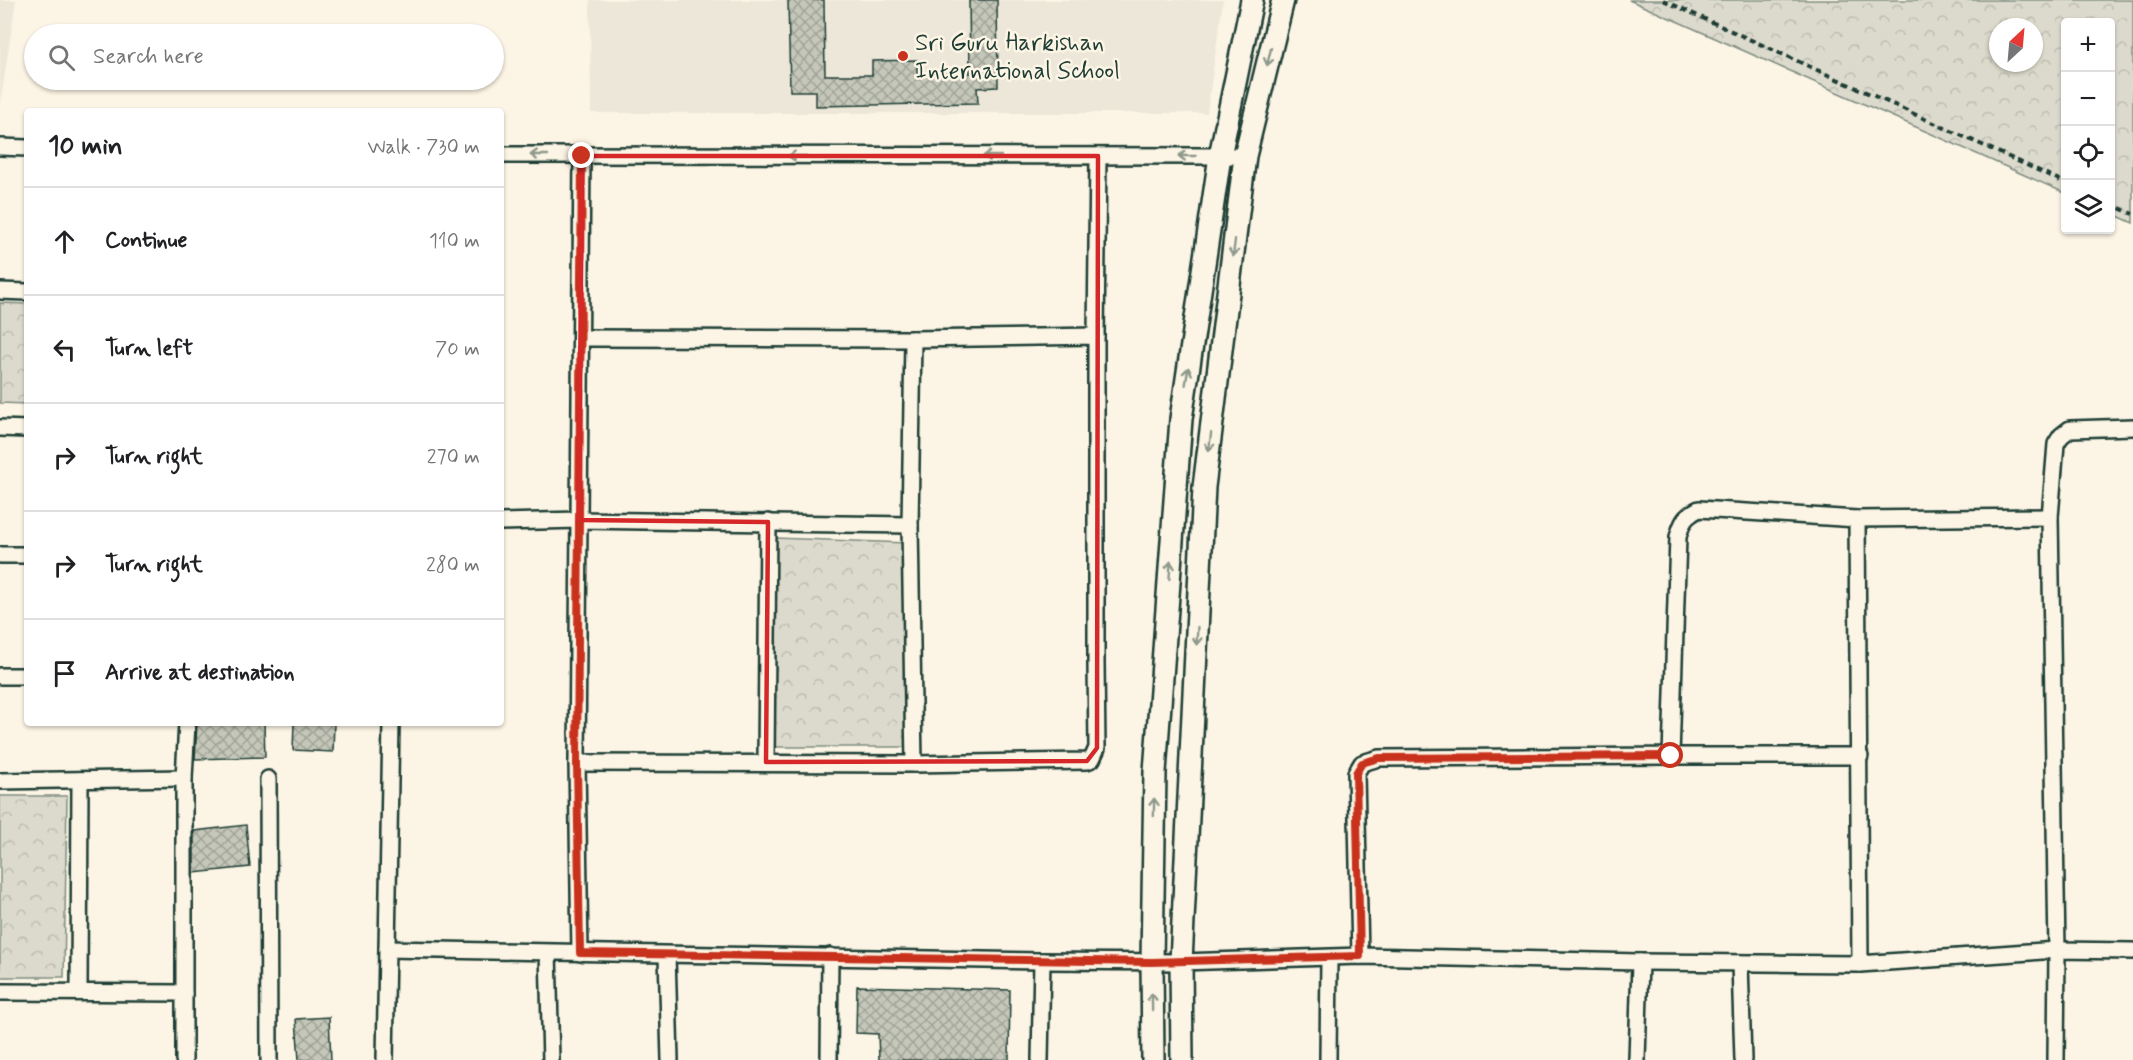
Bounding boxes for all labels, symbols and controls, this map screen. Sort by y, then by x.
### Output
north arrow [1989,18,2043,72]
map controls [2061,18,2115,234]
button: + [2061,18,2115,72]
search box [24,24,504,90]
place label: Sri Guru Harkishan International School [915,28,1120,87]
icon: search [45,41,78,74]
text: Search here [93,43,204,71]
one-way arrow [1263,47,1274,66]
marker: Sri Guru Harkishan International School [896,49,910,63]
button: − [2061,72,2115,126]
button: locate [2061,126,2115,180]
text: 10 min [48,130,123,164]
text: Walk · 730 m [367,134,480,161]
route end [568,142,594,168]
one-way arrow [529,150,549,161]
one-way arrow [787,150,807,162]
one-way arrow [982,150,1002,162]
one-way arrow [1177,150,1197,162]
button: layers [2061,180,2115,234]
icon: ahead [48,225,81,258]
text: Continue [105,227,187,255]
text: 110 m [429,228,480,255]
one-way arrow [1228,238,1239,258]
icon: left [48,333,81,366]
text: Turn left [105,335,193,363]
text: 70 m [435,336,480,363]
one-way arrow [1182,367,1193,386]
one-way arrow [1204,431,1215,451]
icon: right [48,441,81,474]
text: Turn right [105,443,203,471]
text: 270 m [427,444,480,471]
icon: right [48,549,81,582]
text: Turn right [105,551,203,579]
text: 280 m [426,552,480,579]
one-way arrow [1164,561,1175,581]
one-way arrow [1192,626,1203,646]
icon: arrive [48,657,81,690]
text: Arrive at destination [105,659,295,687]
route start [1657,742,1683,768]
one-way arrow [1149,797,1160,817]
one-way arrow [1146,992,1158,1012]

